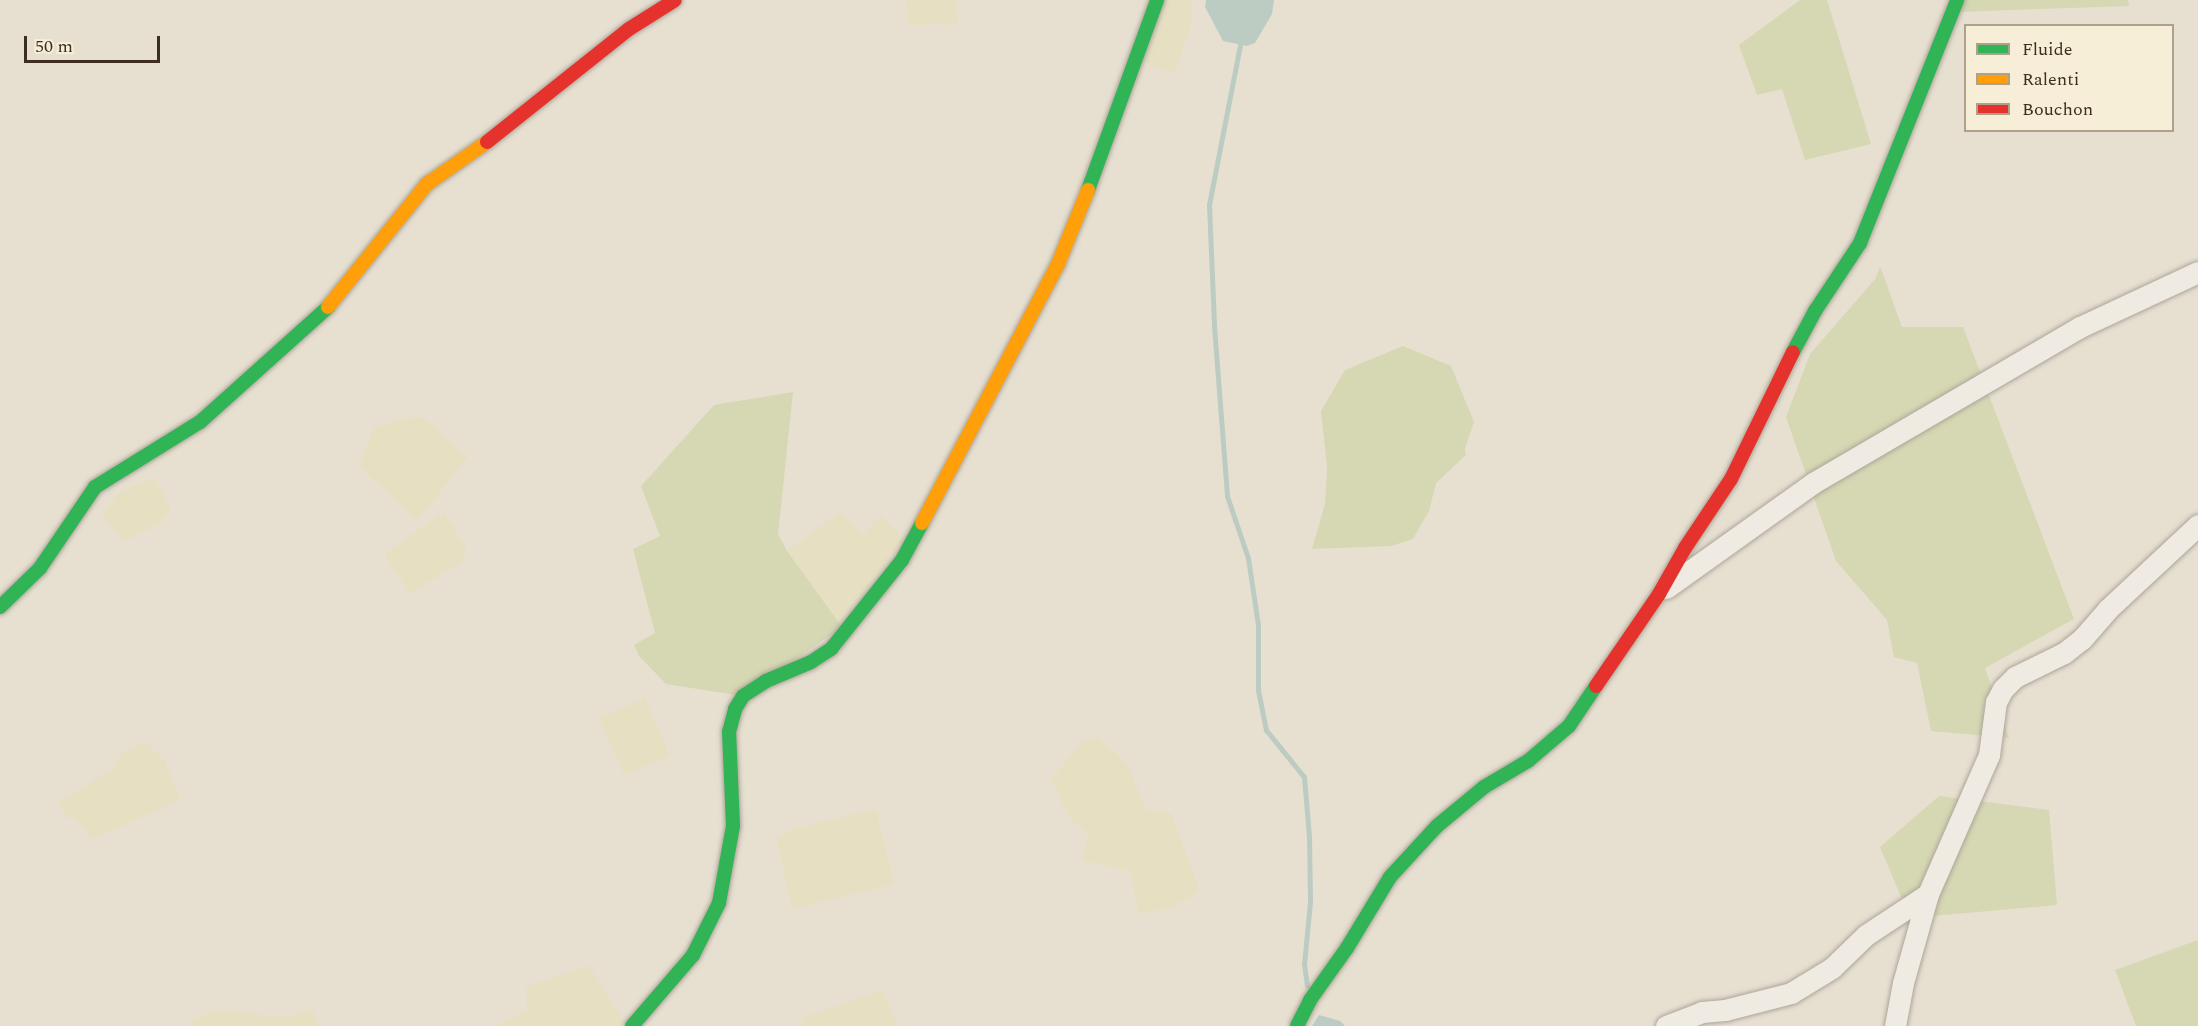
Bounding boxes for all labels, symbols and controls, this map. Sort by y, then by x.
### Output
scale bar [27,24,164,62]
legend [1964,24,2174,132]
text: 50 m [35,33,73,60]
text: Fluide [2022,36,2073,63]
text: Ralenti [2022,66,2079,93]
text: Bouchon [2022,96,2093,123]

